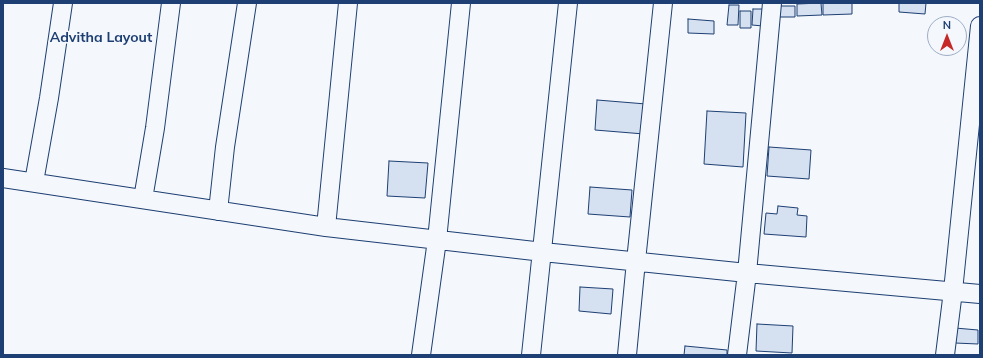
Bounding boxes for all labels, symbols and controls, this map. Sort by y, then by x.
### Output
north arrow [927,16,967,56]
text: N [943,18,951,32]
district label: Advitha Layout [50,30,152,46]

